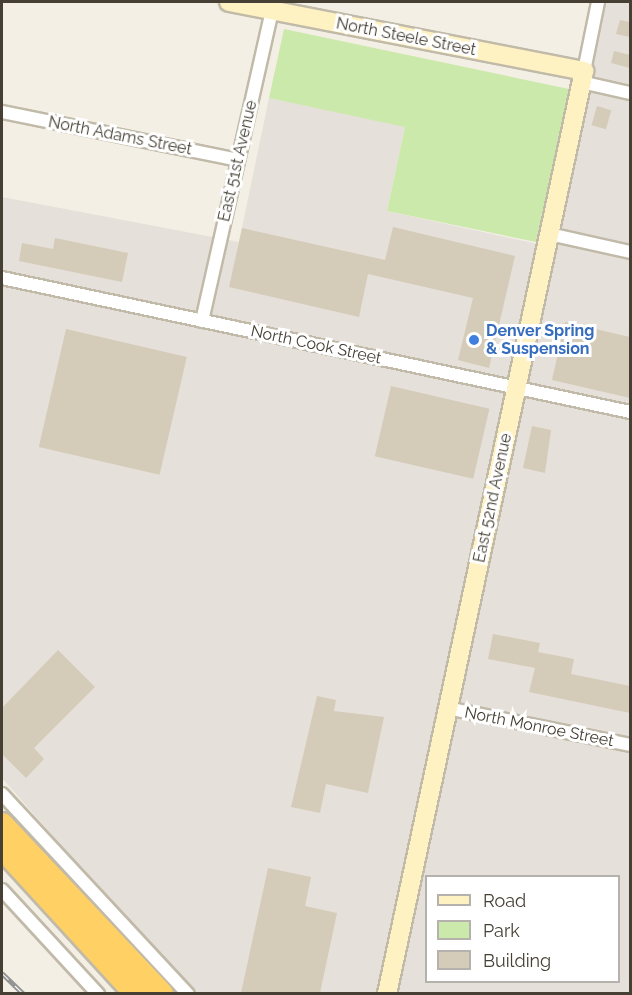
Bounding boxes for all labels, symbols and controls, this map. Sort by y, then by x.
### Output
street label: North Steele Street [335,14,477,60]
street label: East 51st Avenue [215,98,261,224]
street label: North Adams Street [46,113,194,159]
place label: Denver Spring & Suspension [486,321,595,359]
street label: North Cook Street [249,322,383,368]
marker: Denver Spring & Suspension [467,333,481,347]
street label: East 52nd Avenue [470,431,516,565]
street label: North Monroe Street [463,703,615,751]
legend [425,875,620,983]
text: Road [483,890,526,911]
text: Park [483,920,520,941]
text: Building [483,950,551,971]

